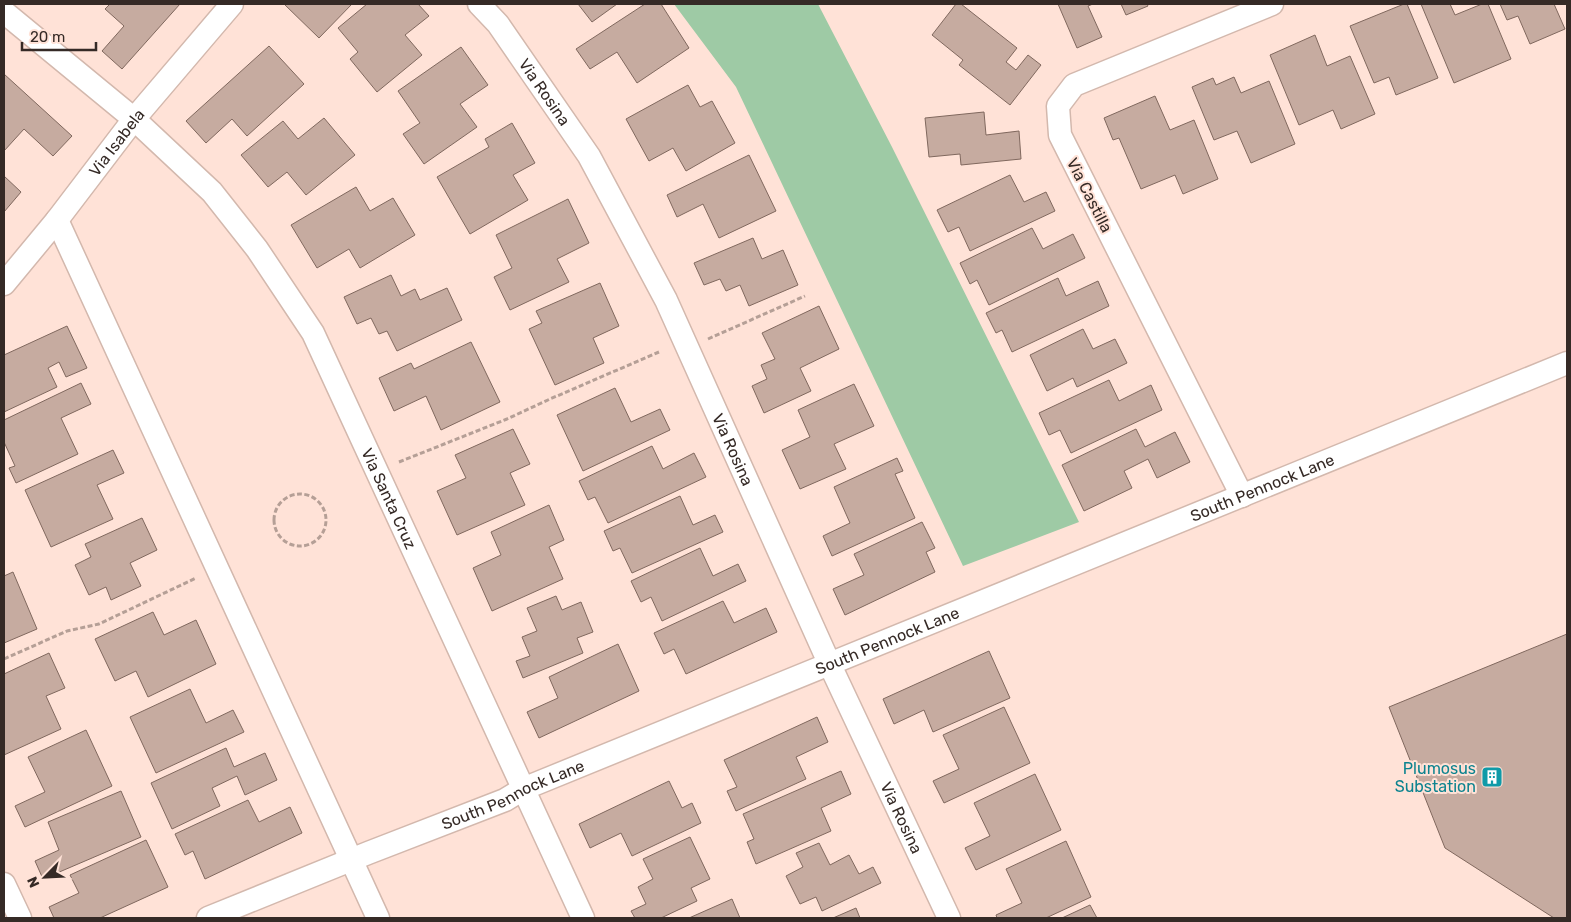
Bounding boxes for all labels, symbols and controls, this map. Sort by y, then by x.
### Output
scale bar [22,20,96,52]
text: 20 m [30,28,65,46]
street label: Via Rosina [515,55,574,129]
street label: Via Isabela [85,105,149,180]
street label: Via Castilla [1063,155,1117,236]
street label: Via Rosina [708,410,757,489]
street label: Via Santa Cruz [357,445,420,552]
street label: South Pennock Lane [1188,450,1337,526]
street label: South Pennock Lane [813,603,962,679]
street label: South Pennock Lane [439,756,587,834]
place label: Plumosus Substation [1395,759,1476,796]
building icon: Plumosus Substation [1480,765,1504,789]
street label: Via Rosina [876,779,926,857]
north arrow [20,852,70,902]
text: N [24,874,43,890]

